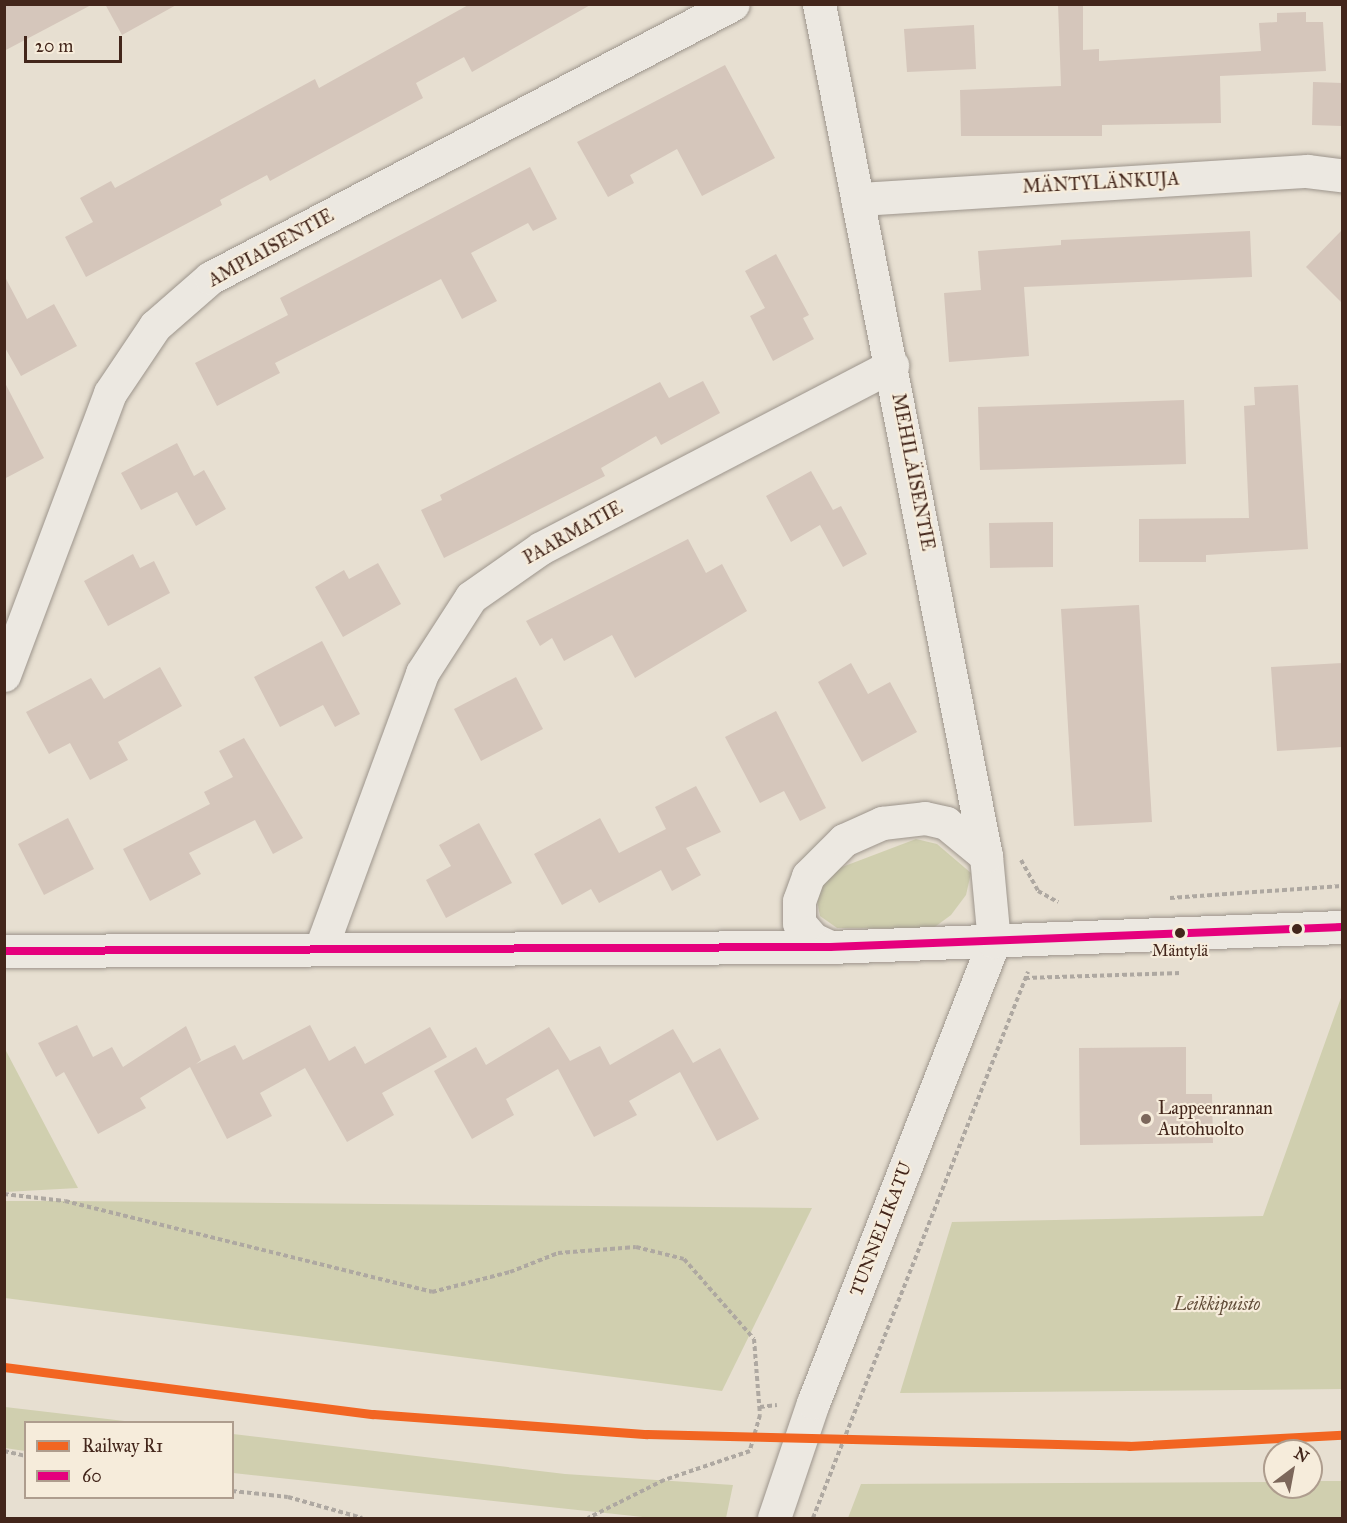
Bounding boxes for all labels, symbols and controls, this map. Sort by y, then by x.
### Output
scale bar [27,24,124,62]
text: 20 m [35,35,73,57]
street label: MÄNTYLÄNKUJA [1022,168,1180,198]
street label: AMPIAISENTIE [205,205,337,291]
street label: MEHILÄISENTIE [887,391,939,553]
street label: PAARMATIE [520,497,626,569]
unlabelled marker [1291,923,1303,935]
marker: Mäntylä [1174,927,1186,939]
place label: Mäntylä [1152,941,1208,961]
place label: Lappeenrannan Autohuolto [1158,1098,1273,1140]
marker: Lappeenrannan Autohuolto [1139,1112,1153,1126]
street label: TUNNELIKATU [845,1159,917,1299]
park label: Leikkipuisto [1174,1293,1260,1315]
legend [24,1421,234,1499]
text: Railway R1 [82,1435,163,1457]
north arrow [1263,1439,1323,1499]
text: N [1291,1443,1313,1467]
text: 60 [82,1465,102,1487]

